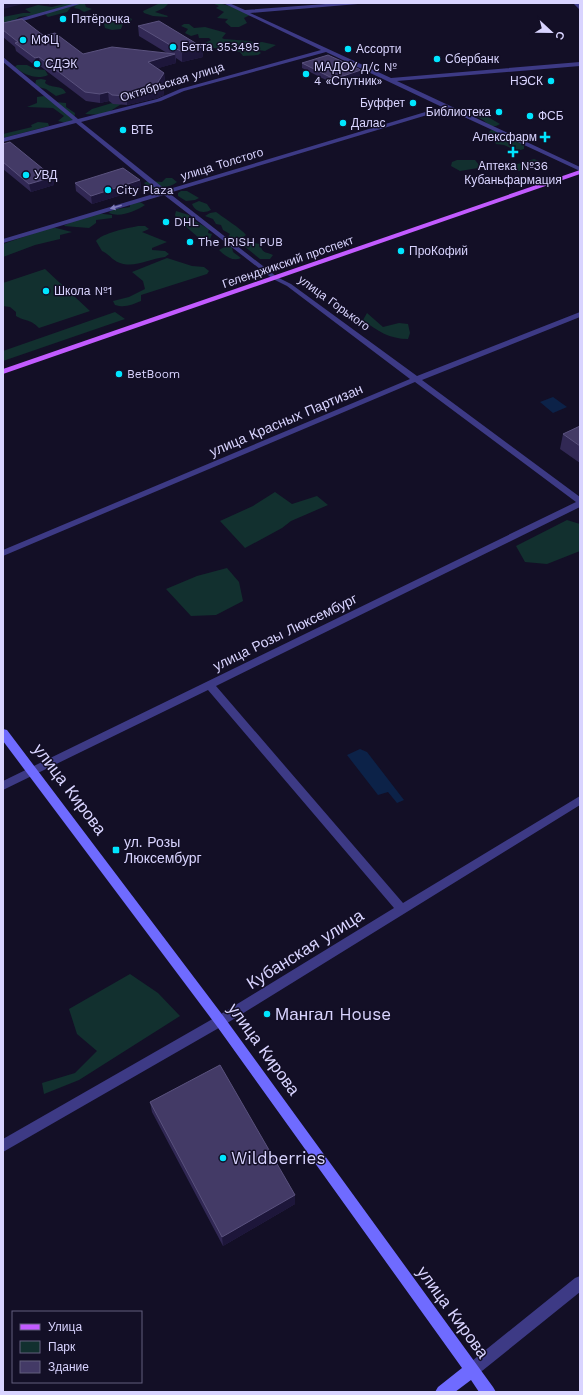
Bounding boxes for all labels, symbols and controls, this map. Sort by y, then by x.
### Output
place label: Пятёрочка [71,12,130,26]
north arrow [531,12,571,52]
marker: Пятёрочка [58,14,68,24]
text: С [552,29,567,42]
place label: МФЦ [31,33,59,47]
marker: МФЦ [18,35,28,45]
place label: Бетта 353495 [181,40,259,54]
marker: Бетта 353495 [168,42,178,52]
place label: Ассорти [356,42,401,56]
marker: Ассорти [343,44,353,54]
place label: Сбербанк [445,52,500,66]
marker: Сбербанк [432,54,442,64]
place label: СДЭК [45,57,77,71]
marker: СДЭК [32,59,42,69]
street label: Октябрьская улица [118,59,226,105]
place label: МАДОУ д/с № 4 «Спутник» [314,60,397,88]
marker: МАДОУ д/с № 4 «Спутник» [301,69,311,79]
place label: НЭСК [510,74,543,88]
marker: НЭСК [546,76,556,86]
place label: Буффет [360,96,405,110]
marker: Буффет [408,98,418,108]
place label: Библиотека [426,105,491,119]
marker: Библиотека [494,107,504,117]
place label: ФСБ [538,109,564,123]
marker: ФСБ [525,111,535,121]
place label: Далас [351,116,385,130]
marker: Далас [338,118,348,128]
place label: ВТБ [131,123,154,137]
marker: ВТБ [118,125,128,135]
place label: Алексфарм [472,130,537,144]
marker: Алексфарм [540,132,550,142]
street label: улица Толстого [179,145,265,183]
marker: Аптека №36 Кубаньфармация [508,147,518,157]
place label: Аптека №36 Кубаньфармация [464,159,562,187]
place label: УВД [34,168,58,182]
marker: УВД [21,170,31,180]
place label: City Plaza [116,183,174,197]
marker: City Plaza [103,185,113,195]
one-way arrow [110,204,122,210]
place label: DHL [174,215,199,229]
marker: DHL [161,217,171,227]
street label: Геленджикский проспект [220,233,356,291]
place label: The IRISH PUB [198,235,283,249]
marker: The IRISH PUB [185,237,195,247]
place label: ПроКофий [409,244,468,258]
marker: ПроКофий [396,246,406,256]
street label: улица Горького [295,272,373,334]
place label: Школа №1 [54,284,112,298]
marker: Школа №1 [41,286,51,296]
place label: BetBoom [127,367,180,381]
marker: BetBoom [114,369,124,379]
street label: улица Красных Партизан [207,380,365,460]
street label: улица Розы Люксембург [210,590,360,674]
street label: улица Кирова [29,739,111,839]
place label: ул. Розы Люксембург [124,834,202,866]
marker: ул. Розы Люксембург [111,845,121,855]
street label: Кубанская улица [243,905,368,993]
street label: улица Кирова [224,999,304,1099]
place label: Мангал House [275,1004,391,1024]
marker: Мангал House [262,1009,272,1019]
place label: Wildberries [231,1148,325,1168]
marker: Wildberries [218,1153,228,1163]
street label: улица Кирова [413,1262,493,1362]
legend [12,1311,142,1383]
text: Улица [48,1320,82,1334]
text: Парк [48,1340,76,1354]
text: Здание [48,1360,89,1374]

